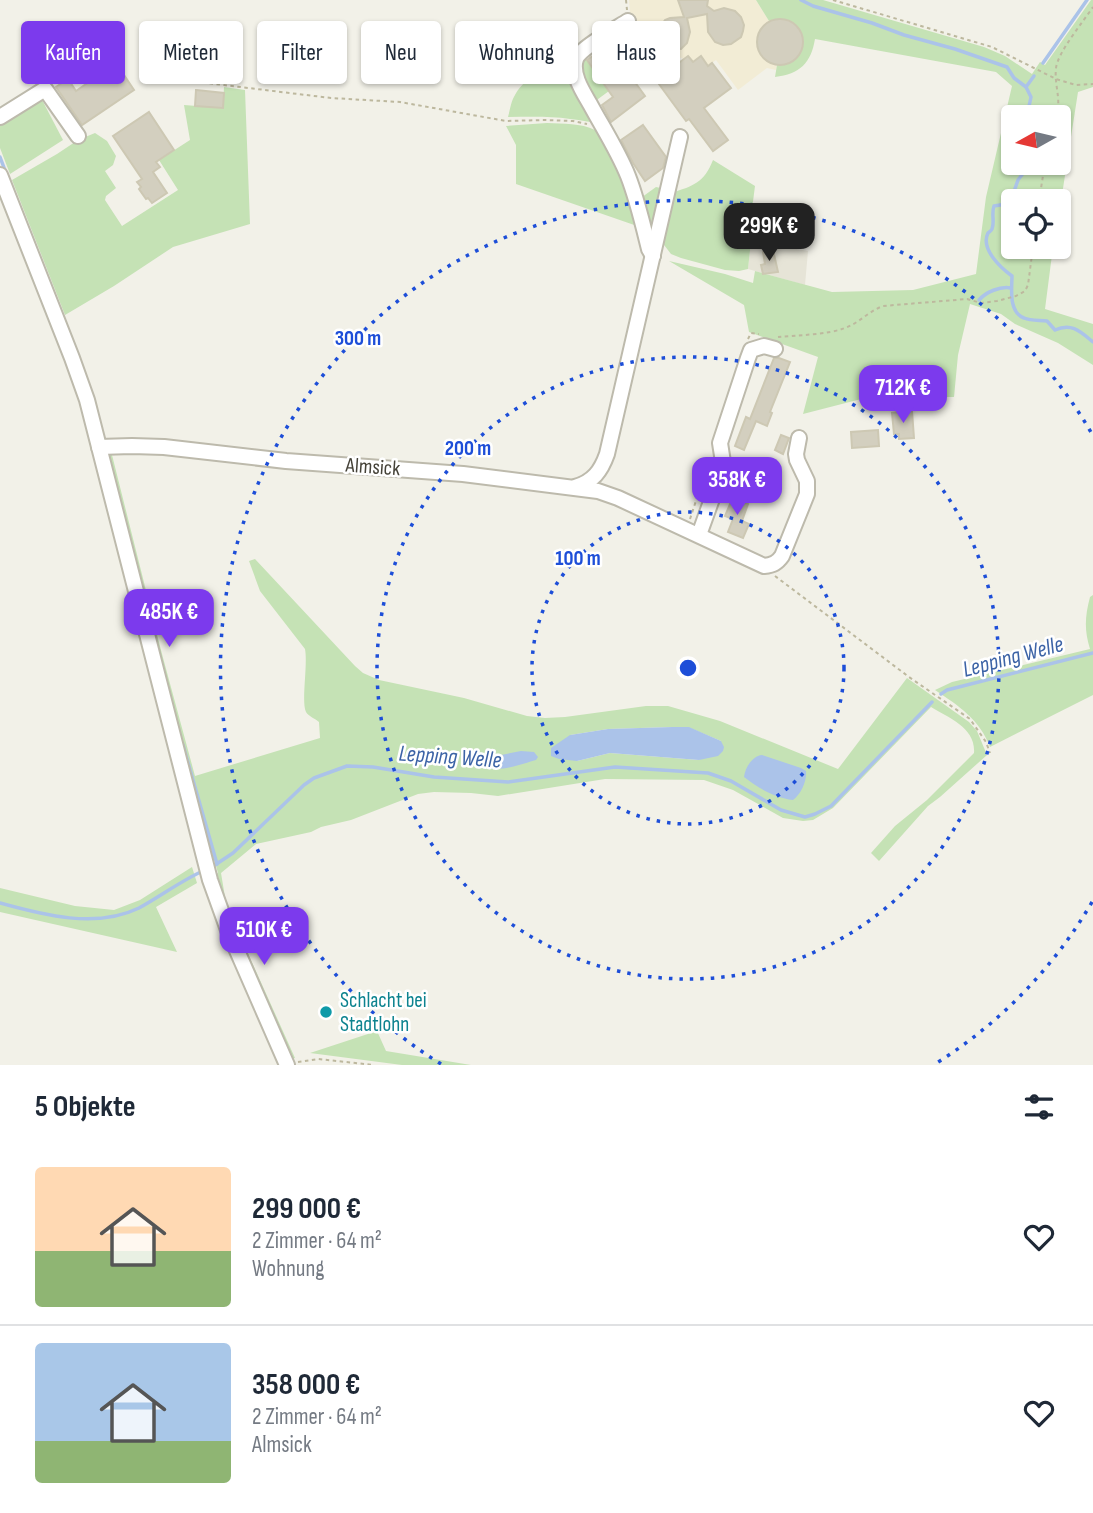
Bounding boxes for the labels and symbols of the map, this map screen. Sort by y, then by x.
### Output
north arrow [1001,105,1071,175]
pin: 299K € [712,204,826,263]
text: 300 m [335,326,381,351]
pin: 712K € [846,366,960,425]
text: 200 m [445,436,491,461]
street label: Almsick [344,453,401,481]
pin: 358K € [680,458,794,517]
text: 100 m [555,546,601,571]
pin: 485K € [112,590,226,649]
water label: Lepping Welle [960,630,1066,684]
centre of rings [676,656,700,680]
water label: Lepping Welle [398,739,502,775]
pin: 510K € [207,908,321,967]
place label: Schlacht bei Stadtlohn [340,988,427,1037]
marker: Schlacht bei Stadtlohn [318,1004,334,1020]

